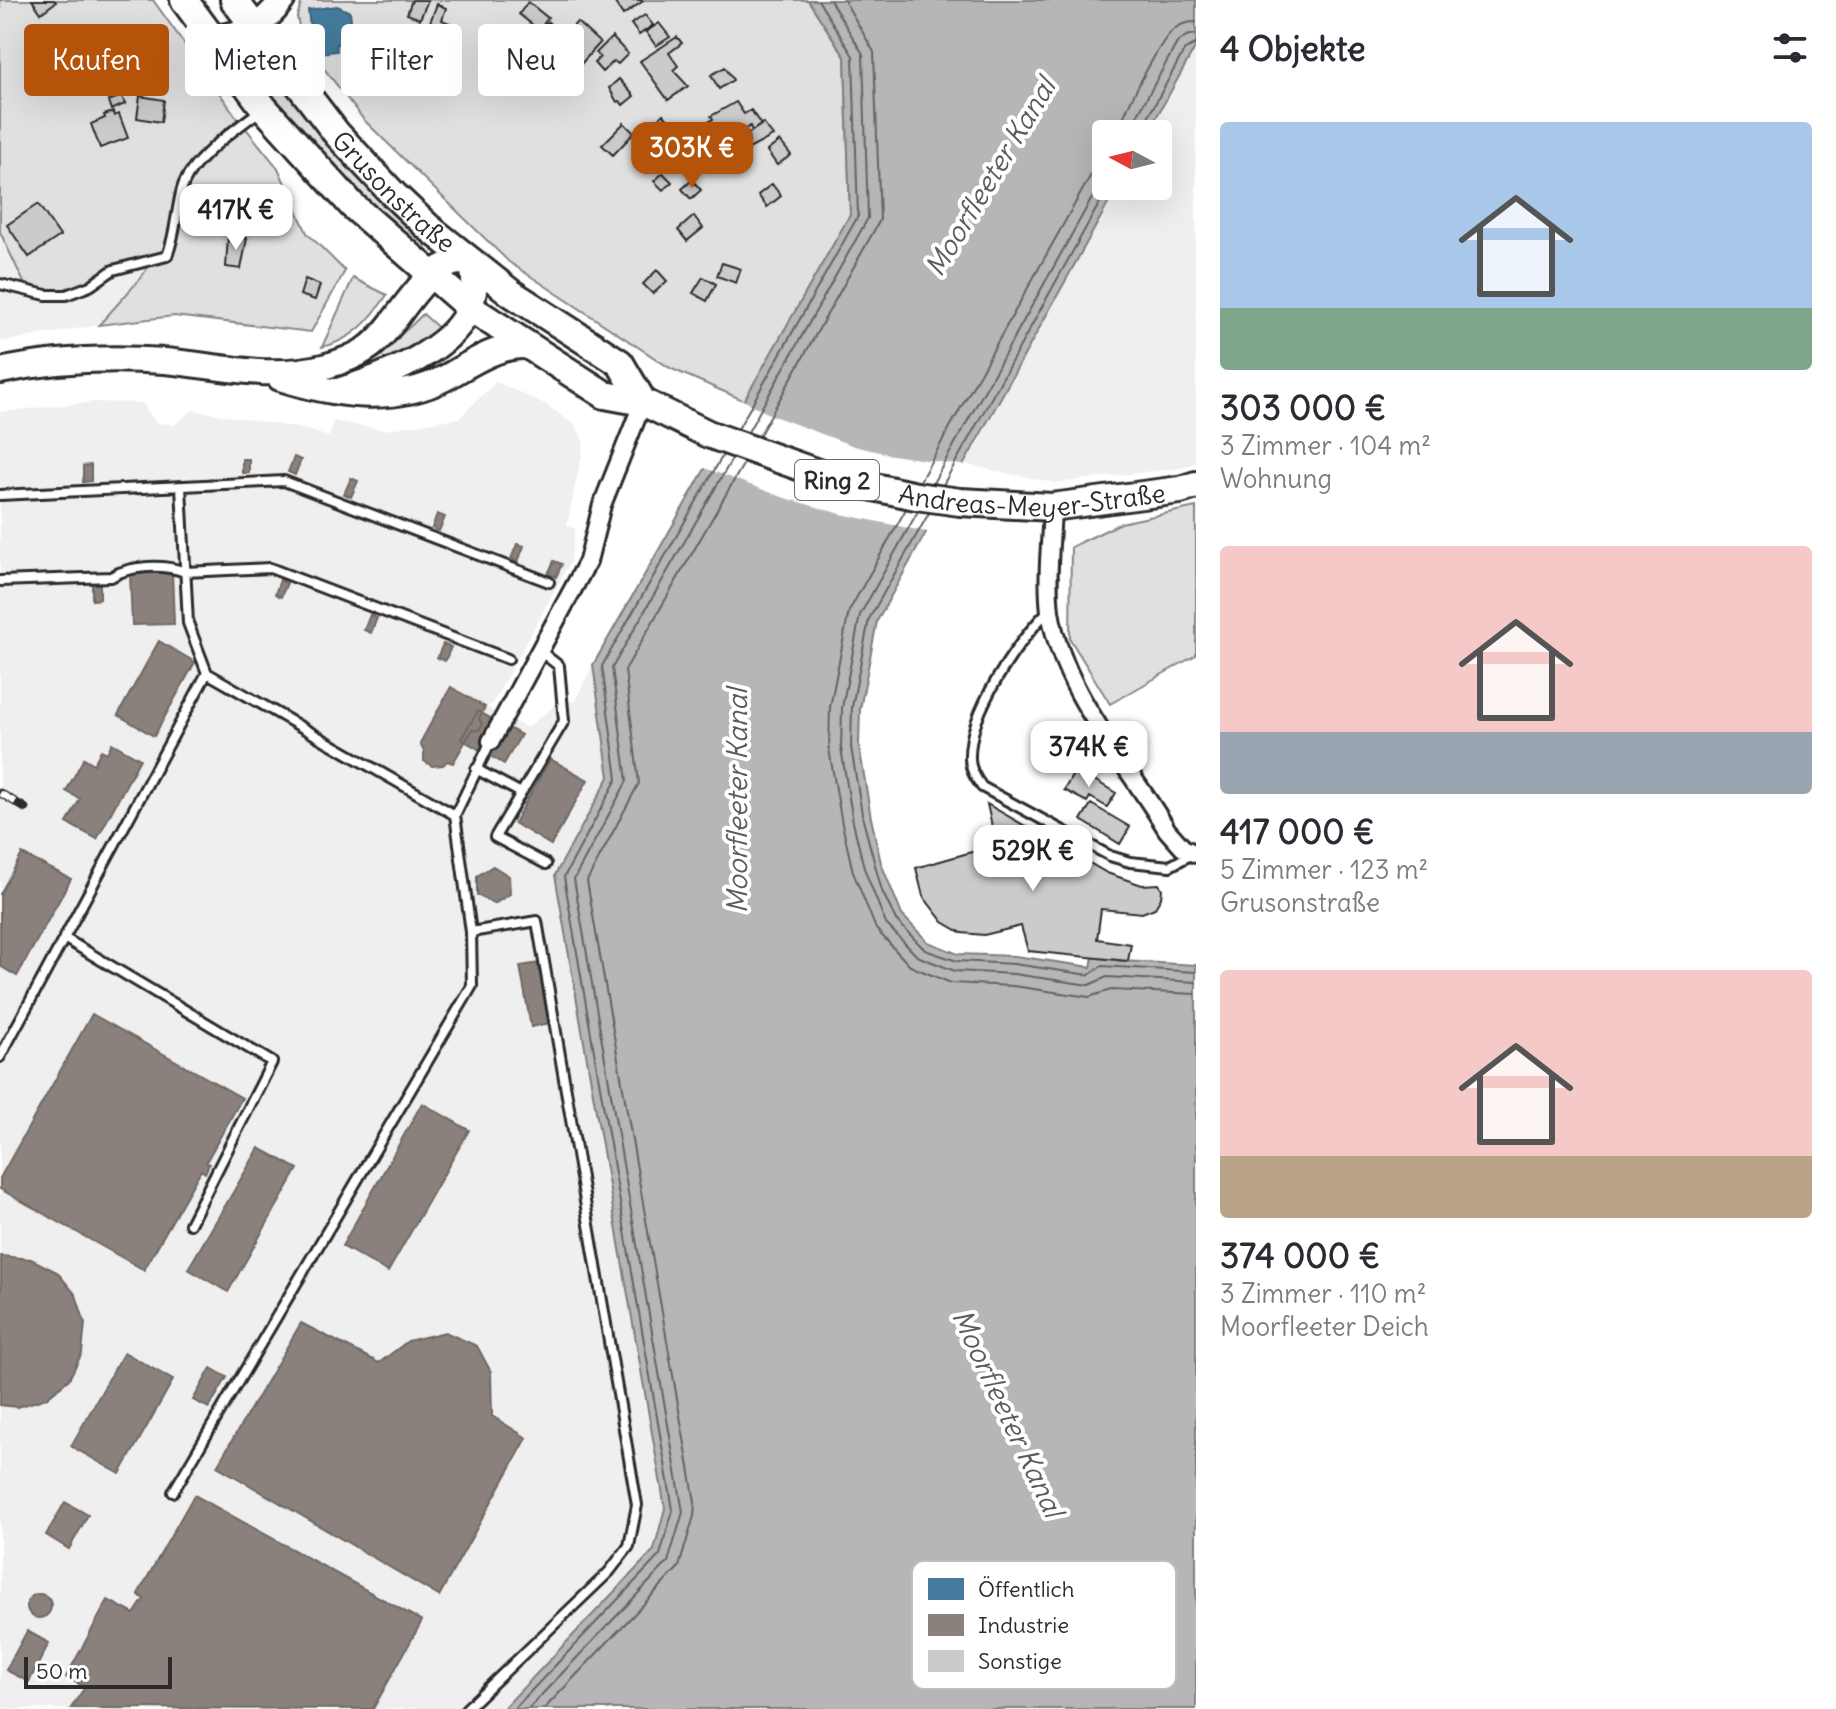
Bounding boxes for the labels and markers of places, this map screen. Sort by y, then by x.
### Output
pin: 303K € [627,122,757,190]
pin: 417K € [171,184,301,252]
pin: 374K € [1024,721,1154,789]
pin: 529K € [968,825,1098,893]

